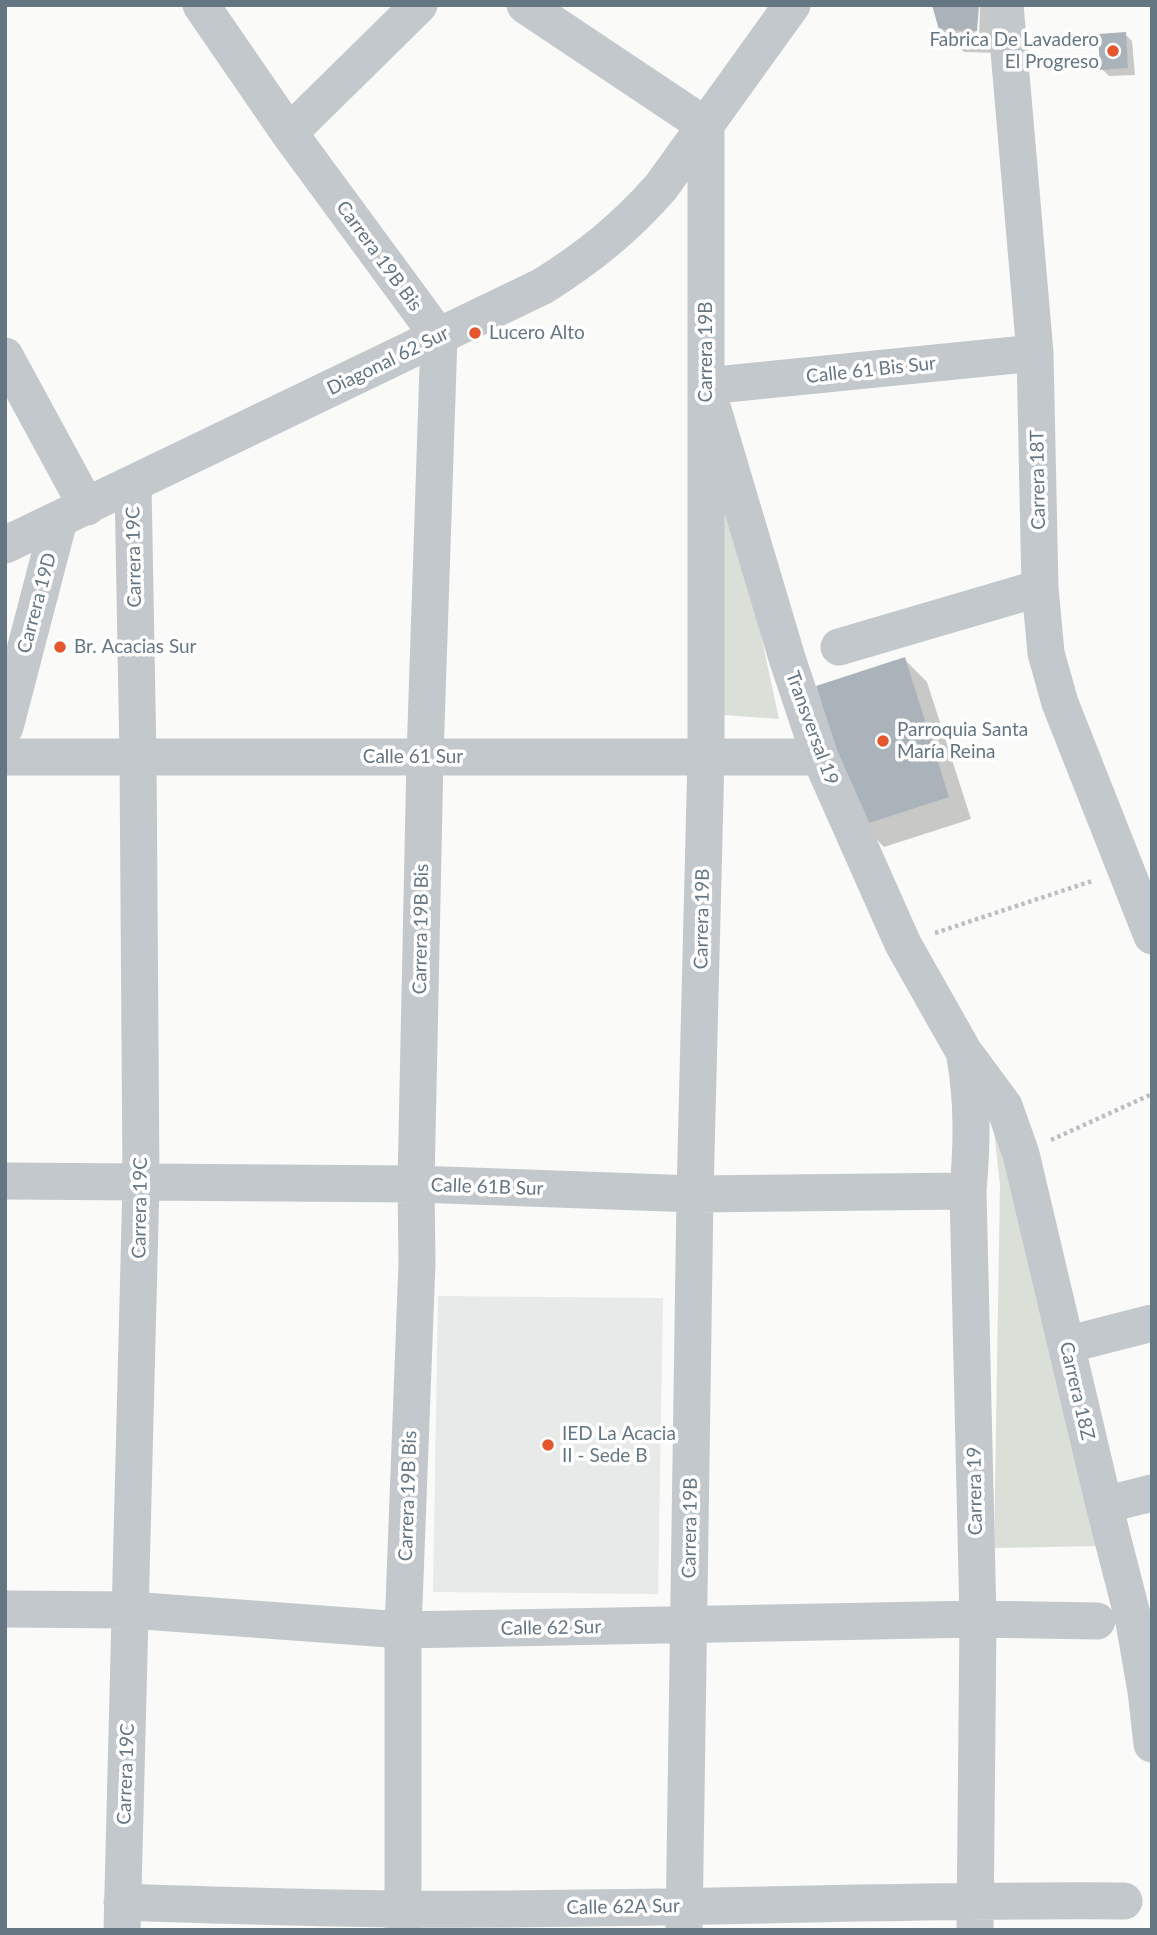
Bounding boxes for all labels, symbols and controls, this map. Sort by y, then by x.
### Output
place label: Fabrica De Lavadero El Progreso [929,29,1099,73]
marker: Fabrica De Lavadero El Progreso [1105,43,1121,59]
street label: Carrera 19B Bis [331,196,427,316]
street label: Carrera 19B [695,301,717,403]
street label: Diagonal 62 Sur [323,322,453,400]
place label: Lucero Alto [489,322,585,344]
marker: Lucero Alto [467,325,483,341]
street label: Calle 61 Bis Sur [805,352,937,388]
street label: Carrera 18T [1026,430,1050,530]
street label: Carrera 19C [122,506,146,608]
street label: Carrera 19D [13,550,61,656]
place label: Br. Acacias Sur [74,636,197,658]
marker: Br. Acacias Sur [52,639,68,655]
street label: Transversal 19 [781,668,843,788]
place label: Parroquia Santa María Reina [897,719,1028,763]
marker: Parroquia Santa María Reina [875,733,891,749]
street label: Calle 61 Sur [363,746,463,768]
street label: Carrera 19B Bis [408,863,434,995]
street label: Carrera 19B [690,868,714,970]
street label: Carrera 19C [128,1157,152,1259]
street label: Calle 61B Sur [430,1174,544,1200]
street label: Carrera 18Z [1055,1340,1099,1442]
place label: IED La Acacia II - Sede B [562,1423,676,1467]
street label: Carrera 19B Bis [394,1430,422,1562]
marker: IED La Acacia II - Sede B [540,1437,556,1453]
street label: Carrera 19 [963,1446,987,1536]
street label: Carrera 19B [678,1477,702,1579]
street label: Calle 62 Sur [501,1616,601,1640]
street label: Carrera 19C [113,1723,139,1825]
street label: Calle 62A Sur [566,1895,680,1919]

